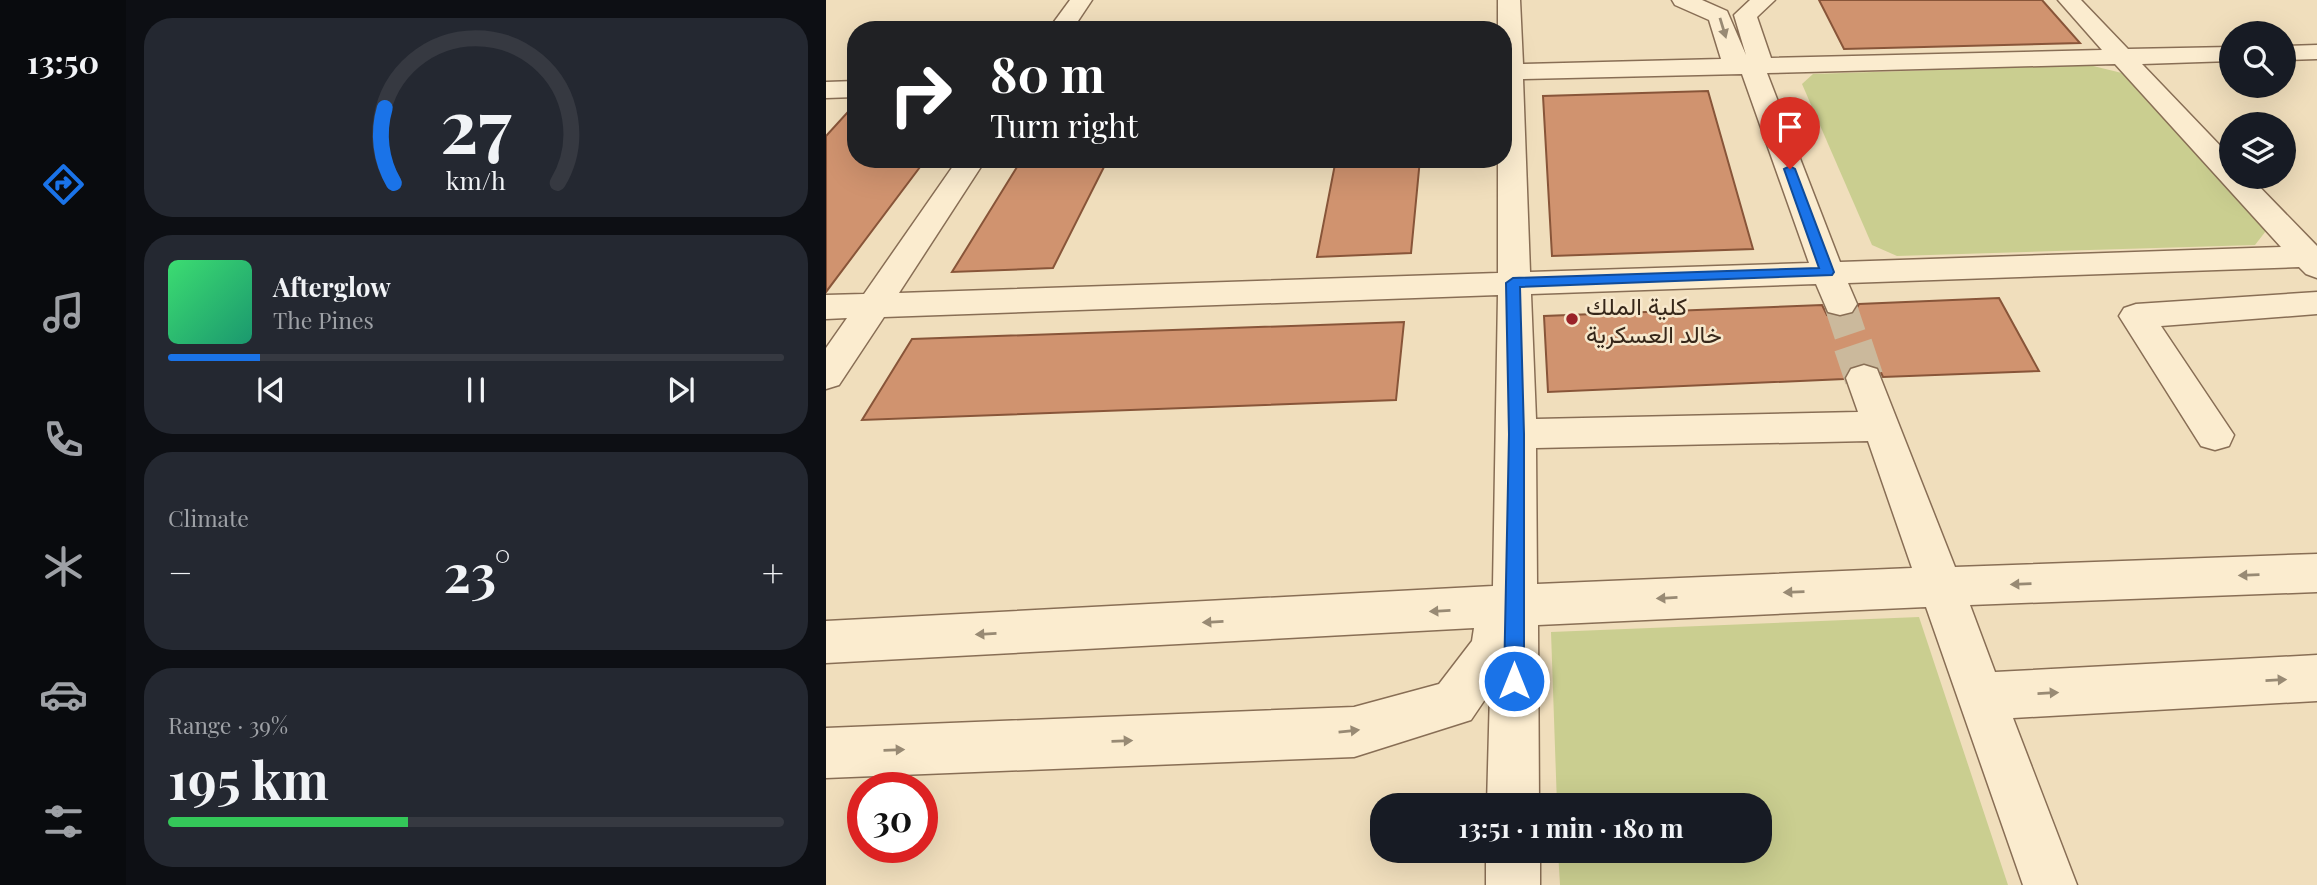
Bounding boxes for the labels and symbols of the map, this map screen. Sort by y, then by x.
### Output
one-way arrow [1719,18,1729,39]
pin [1760,97,1820,169]
place label: كلية الملك خالد العسكرية [1586,289,1722,350]
marker: كلية الملك خالد العسكرية [1564,311,1580,327]
one-way arrow [2238,570,2260,581]
one-way arrow [2010,579,2032,590]
one-way arrow [1783,586,1805,598]
one-way arrow [1656,592,1678,603]
one-way arrow [1429,605,1451,616]
one-way arrow [1202,617,1224,628]
one-way arrow [974,629,996,640]
position arrow [1477,644,1551,718]
one-way arrow [2265,674,2287,685]
one-way arrow [2038,687,2060,698]
one-way arrow [1338,726,1360,737]
one-way arrow [1111,736,1133,747]
one-way arrow [883,745,905,756]
speed limit sign: 30 [847,772,938,863]

